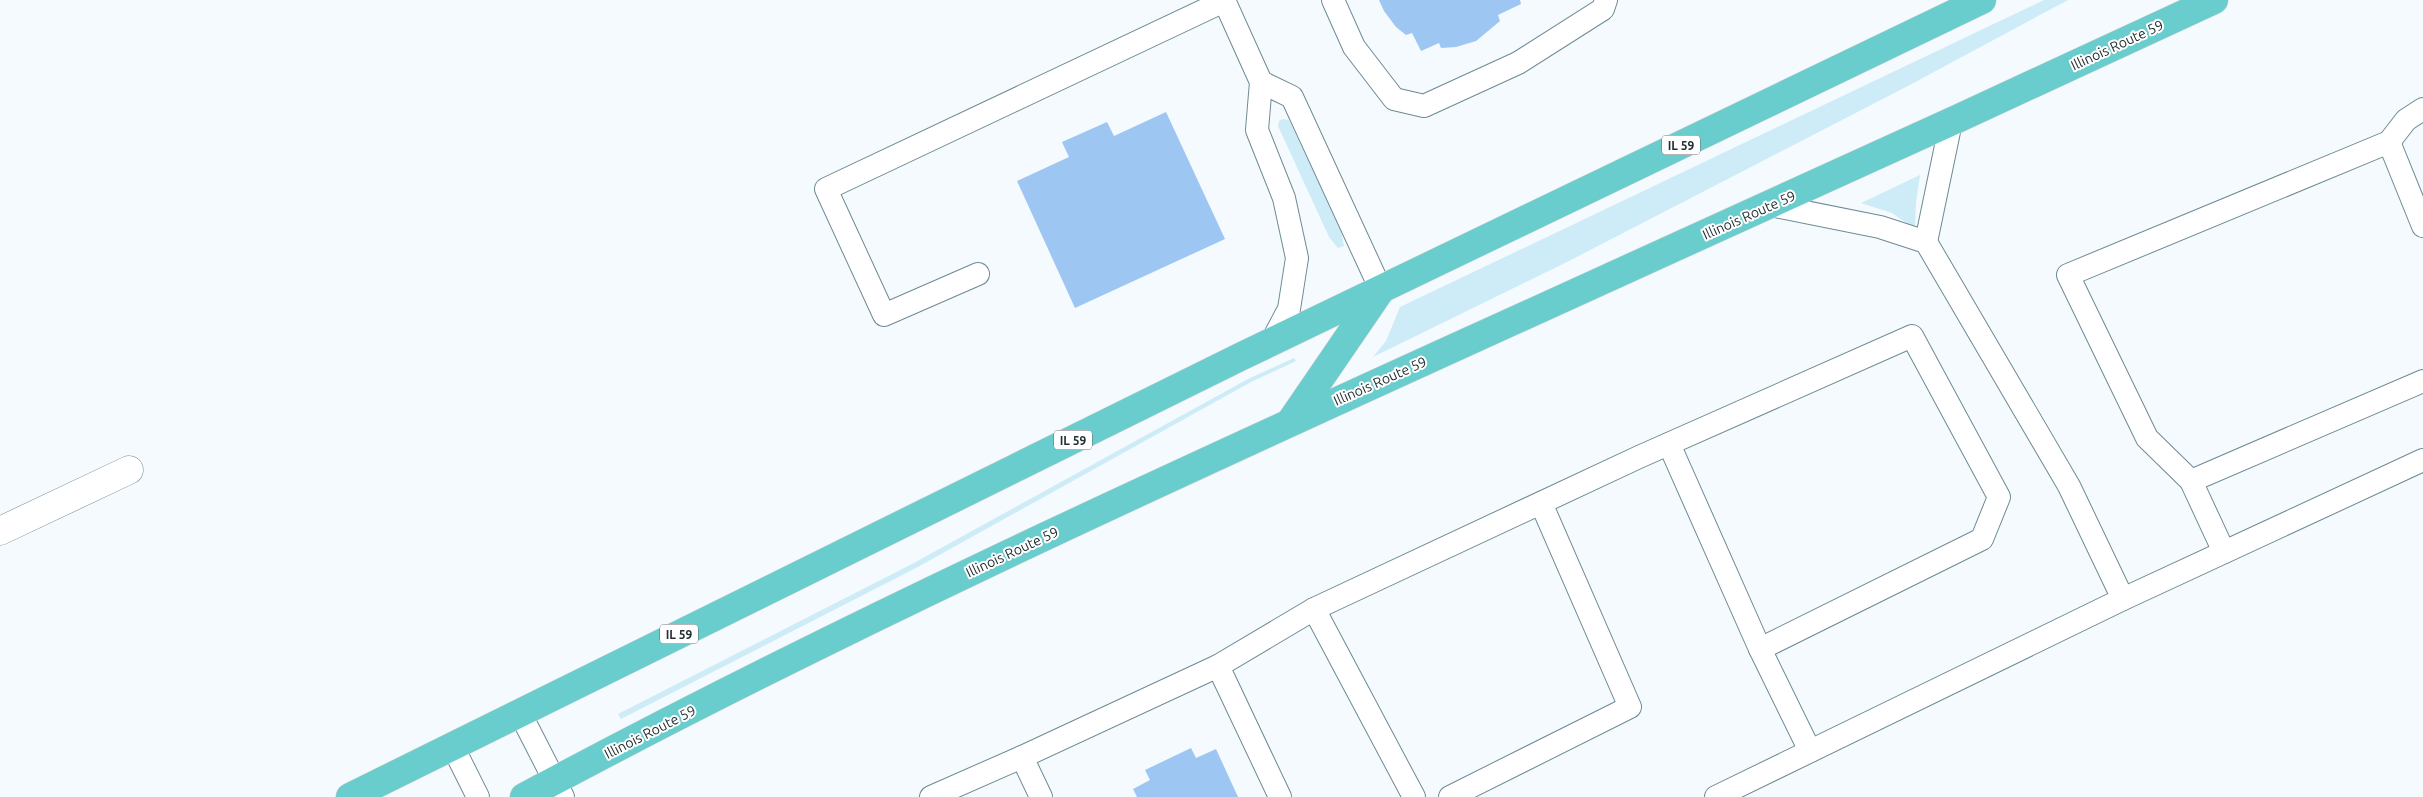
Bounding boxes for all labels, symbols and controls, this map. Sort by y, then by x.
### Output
street label: Illinois Route 59 [2068,17,2166,73]
road number: IL 59 [1662,136,1700,154]
street label: Illinois Route 59 [1700,187,1798,243]
street label: Illinois Route 59 [1331,353,1429,409]
road number: IL 59 [1054,430,1092,450]
street label: Illinois Route 59 [963,524,1061,580]
road number: IL 59 [660,624,698,644]
street label: Illinois Route 59 [602,702,698,762]

